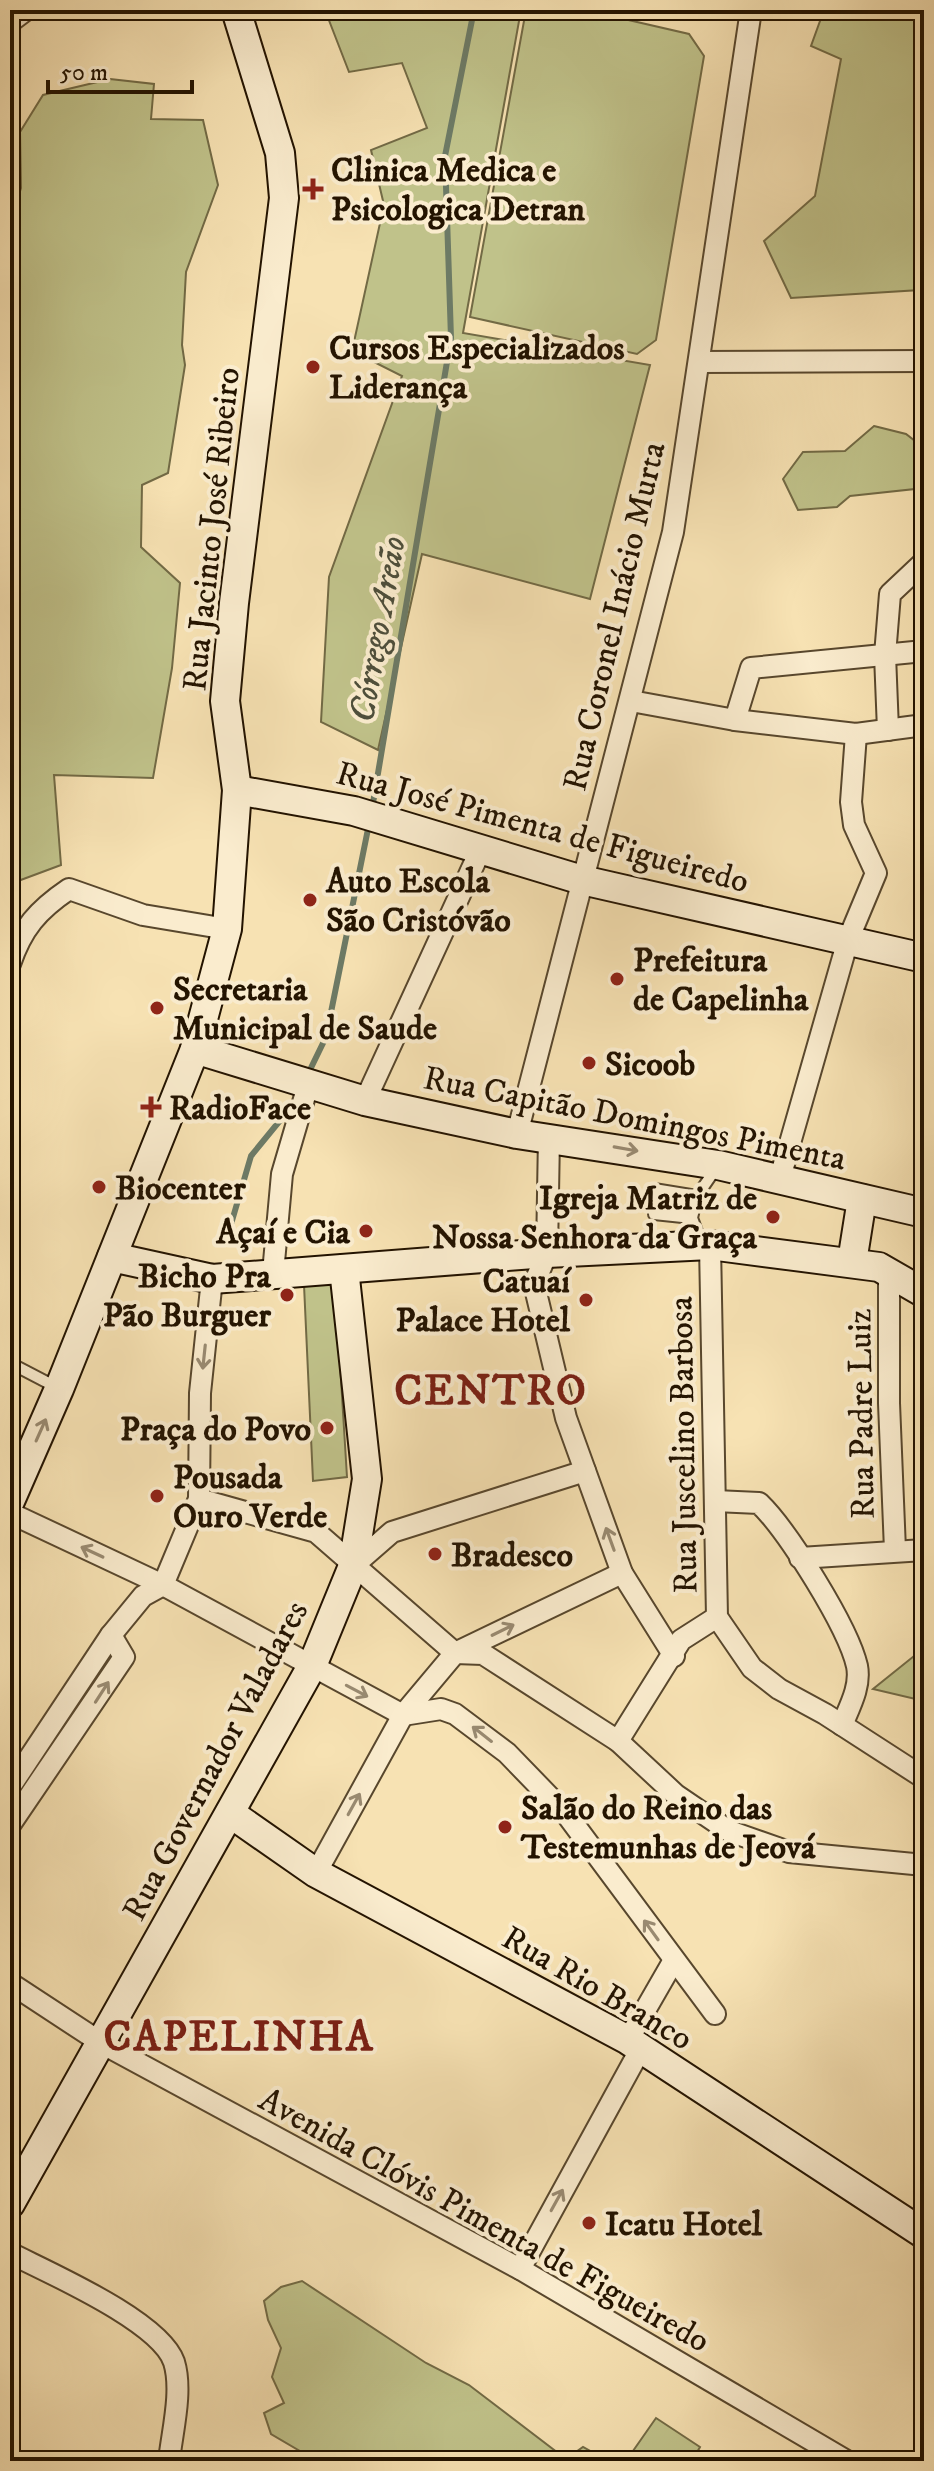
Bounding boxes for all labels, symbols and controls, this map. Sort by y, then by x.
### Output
scale bar [48,44,192,94]
text: 50 m [60,58,108,88]
place label: Clinica Medica e Psicologica Detran [331,150,585,231]
marker: Clinica Medica e Psicologica Detran [302,178,324,200]
place label: Cursos Especializados Liderança [329,328,625,409]
marker: Cursos Especializados Liderança [304,358,322,376]
street label: Rua Jacinto José Ribeiro [174,365,250,693]
street label: Rua Coronel Inácio Murta [554,437,676,795]
water label: Córrego Areão [340,533,417,726]
street label: Rua José Pimenta de Figueiredo [332,753,753,903]
place label: Auto Escola São Cristóvão [325,861,511,942]
marker: Auto Escola São Cristóvão [301,891,319,909]
place label: Prefeitura de Capelinha [633,940,809,1021]
place label: Secretaria Municipal de Saude [173,969,437,1050]
marker: Prefeitura de Capelinha [608,970,626,988]
marker: Secretaria Municipal de Saude [148,999,166,1017]
place label: Sicoob [605,1044,695,1086]
marker: Sicoob [580,1054,598,1072]
street label: Rua Capitão Domingos Pimenta [420,1057,850,1181]
place label: RadioFace [169,1088,311,1130]
marker: RadioFace [140,1096,162,1118]
one-way arrow [613,1142,638,1157]
place label: Biocenter [115,1168,246,1210]
marker: Biocenter [90,1178,108,1196]
place label: Igreja Matriz de Nossa Senhora da Graça [432,1178,758,1259]
marker: Igreja Matriz de Nossa Senhora da Graça [764,1208,782,1226]
place label: Açaí e Cia [215,1212,351,1254]
marker: Açaí e Cia [357,1222,375,1240]
place label: Bicho Pra Pão Burguer [103,1256,272,1337]
place label: Catuaí Palace Hotel [395,1261,572,1342]
marker: Bicho Pra Pão Burguer [278,1286,296,1304]
marker: Catuaí Palace Hotel [577,1291,595,1309]
street label: Rua Juscelino Barbosa [660,1295,708,1594]
street label: Rua Padre Luiz [839,1308,885,1519]
one-way arrow [196,1343,211,1370]
district label: CENTRO [394,1366,588,1418]
place label: Praça do Povo [120,1409,311,1451]
one-way arrow [35,1418,50,1443]
marker: Praça do Povo [318,1419,336,1437]
place label: Pousada Ouro Verde [173,1457,327,1538]
marker: Pousada Ouro Verde [148,1487,166,1505]
one-way arrow [601,1527,616,1552]
place label: Bradesco [451,1535,573,1577]
one-way arrow [81,1544,105,1559]
marker: Bradesco [426,1545,444,1563]
street label: Rua Governador Valadares [114,1594,318,1928]
one-way arrow [490,1622,514,1637]
one-way arrow [95,1681,111,1704]
one-way arrow [345,1684,369,1699]
one-way arrow [472,1725,493,1742]
place label: Salão do Reino das Testemunhas de Jeová [520,1788,816,1869]
one-way arrow [346,1793,362,1817]
marker: Salão do Reino das Testemunhas de Jeová [496,1818,514,1836]
street label: Rua Rio Branco [494,1917,700,2060]
one-way arrow [643,1919,660,1941]
district label: CAPELINHA [104,2012,374,2064]
street label: Avenida Clóvis Pimenta de Figueiredo [251,2079,717,2363]
one-way arrow [550,2189,566,2213]
place label: Icatu Hotel [605,2204,763,2246]
marker: Icatu Hotel [580,2214,598,2232]

